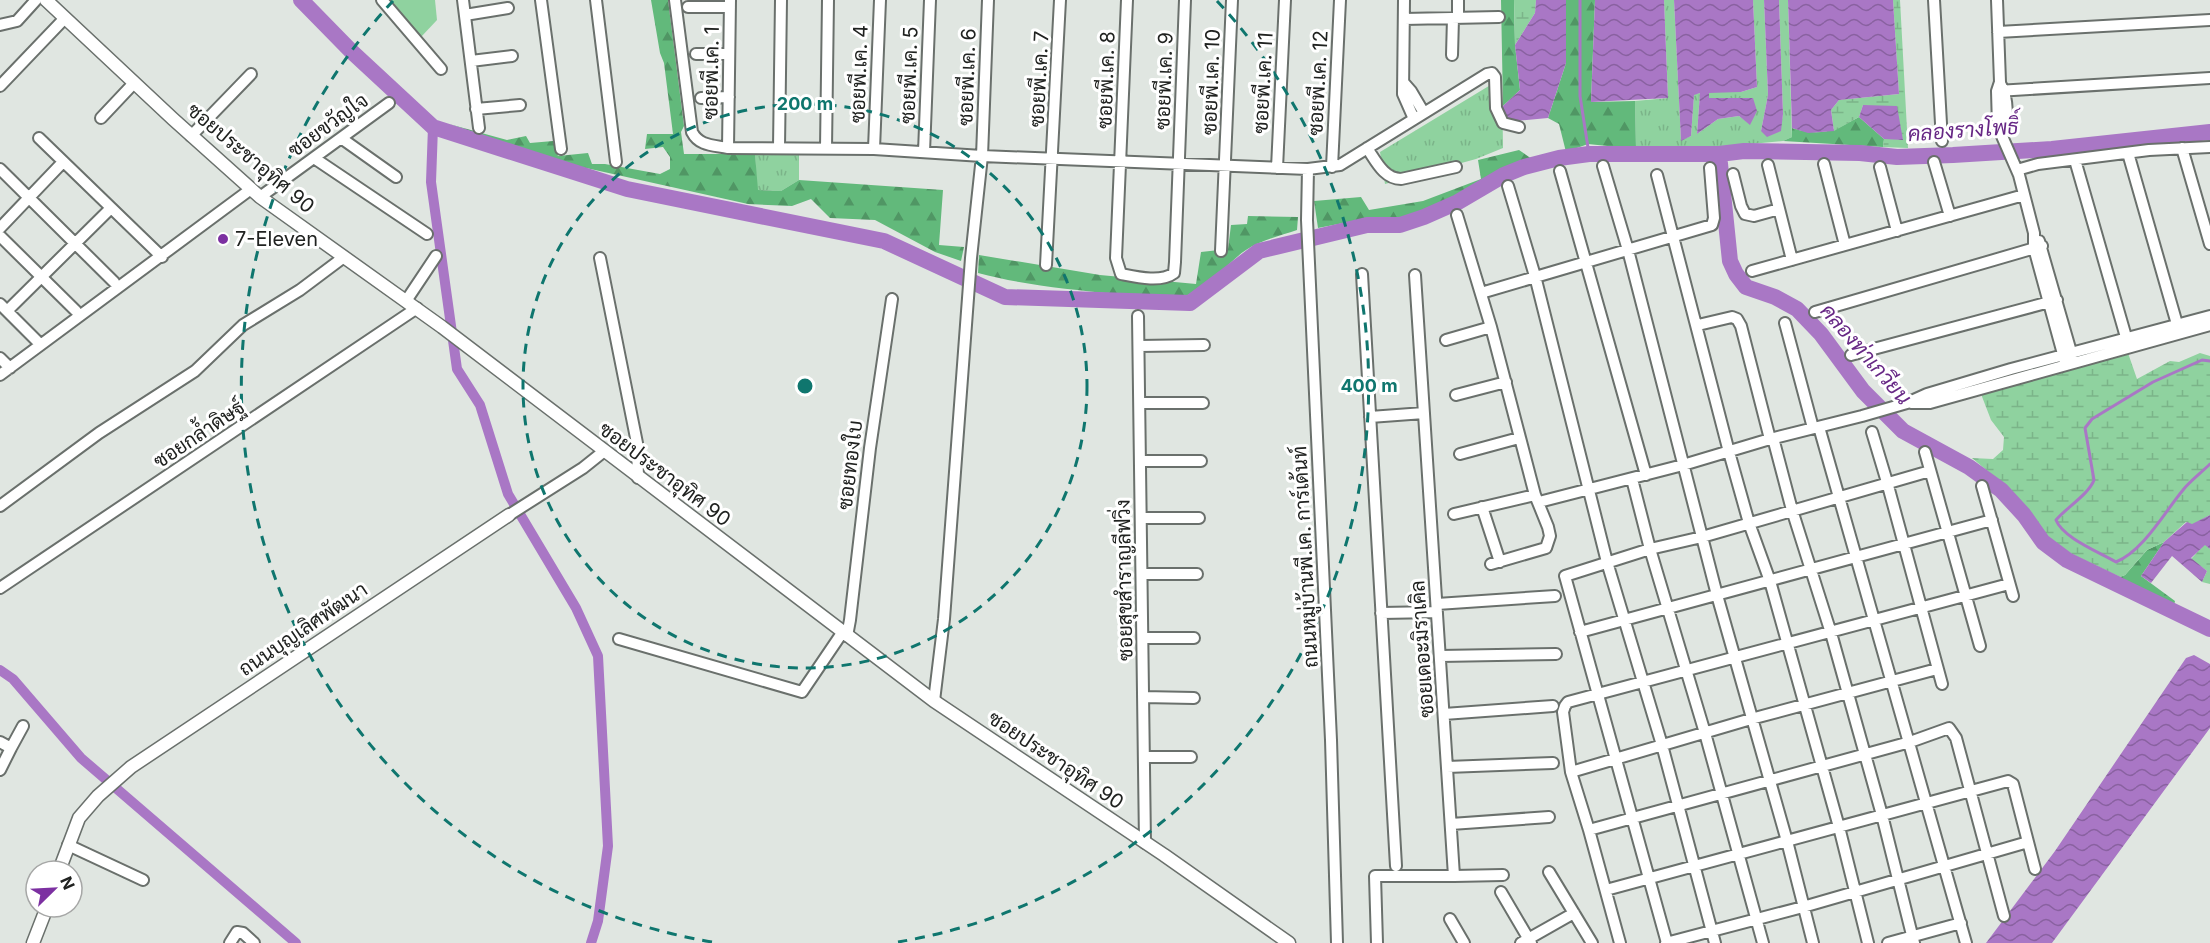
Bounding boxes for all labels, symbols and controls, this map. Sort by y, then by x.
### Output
street label: ซอยพี.เค. 4 [844,24,873,124]
street label: ซอยพี.เค. 1 [697,26,724,120]
street label: ซอยพี.เค. 5 [894,26,923,124]
street label: ซอยพี.เค. 6 [952,28,981,126]
street label: ซอยพี.เค. 10 [1196,29,1225,135]
street label: ซอยพี.เค. 7 [1023,30,1054,128]
street label: ซอยพี.เค. 12 [1302,30,1333,136]
street label: ซอยพี.เค. 8 [1091,31,1120,129]
street label: ซอยพี.เค. 9 [1149,32,1178,130]
street label: ซอยพี.เค. 11 [1247,32,1278,134]
street label: ซอยขวัญใจ [283,87,373,162]
text: 200 m [777,93,833,114]
street label: ซอยประชาอุทิศ 90 [181,98,319,220]
water label: คลองรางโพธิ์ [1906,106,2023,146]
place label: 7-Eleven [235,227,318,251]
marker: 7-Eleven [216,232,230,246]
water label: คลองท่าเกวียน [1815,298,1917,410]
text: 400 m [1340,375,1398,396]
centre of rings [795,376,815,396]
street label: ซอยกล้ำดิษฐ์ [146,390,250,474]
street label: ซอยประชาอุทิศ 90 [593,417,735,533]
street label: ซอยทองใบ [832,419,867,511]
street label: ถนนหมู่บ้านพี.เค. การ์เด้นท์ [1285,445,1326,669]
street label: ซอยสุขสำราญลีฟวิ่ง [1107,499,1139,661]
street label: ถนนบุญเลิศพัฒนา [234,577,373,683]
street label: ซอยเดอะมิราเคิล [1405,580,1439,718]
street label: ซอยประชาอุทิศ 90 [983,706,1128,816]
north arrow [24,859,84,919]
text: N [56,873,79,893]

